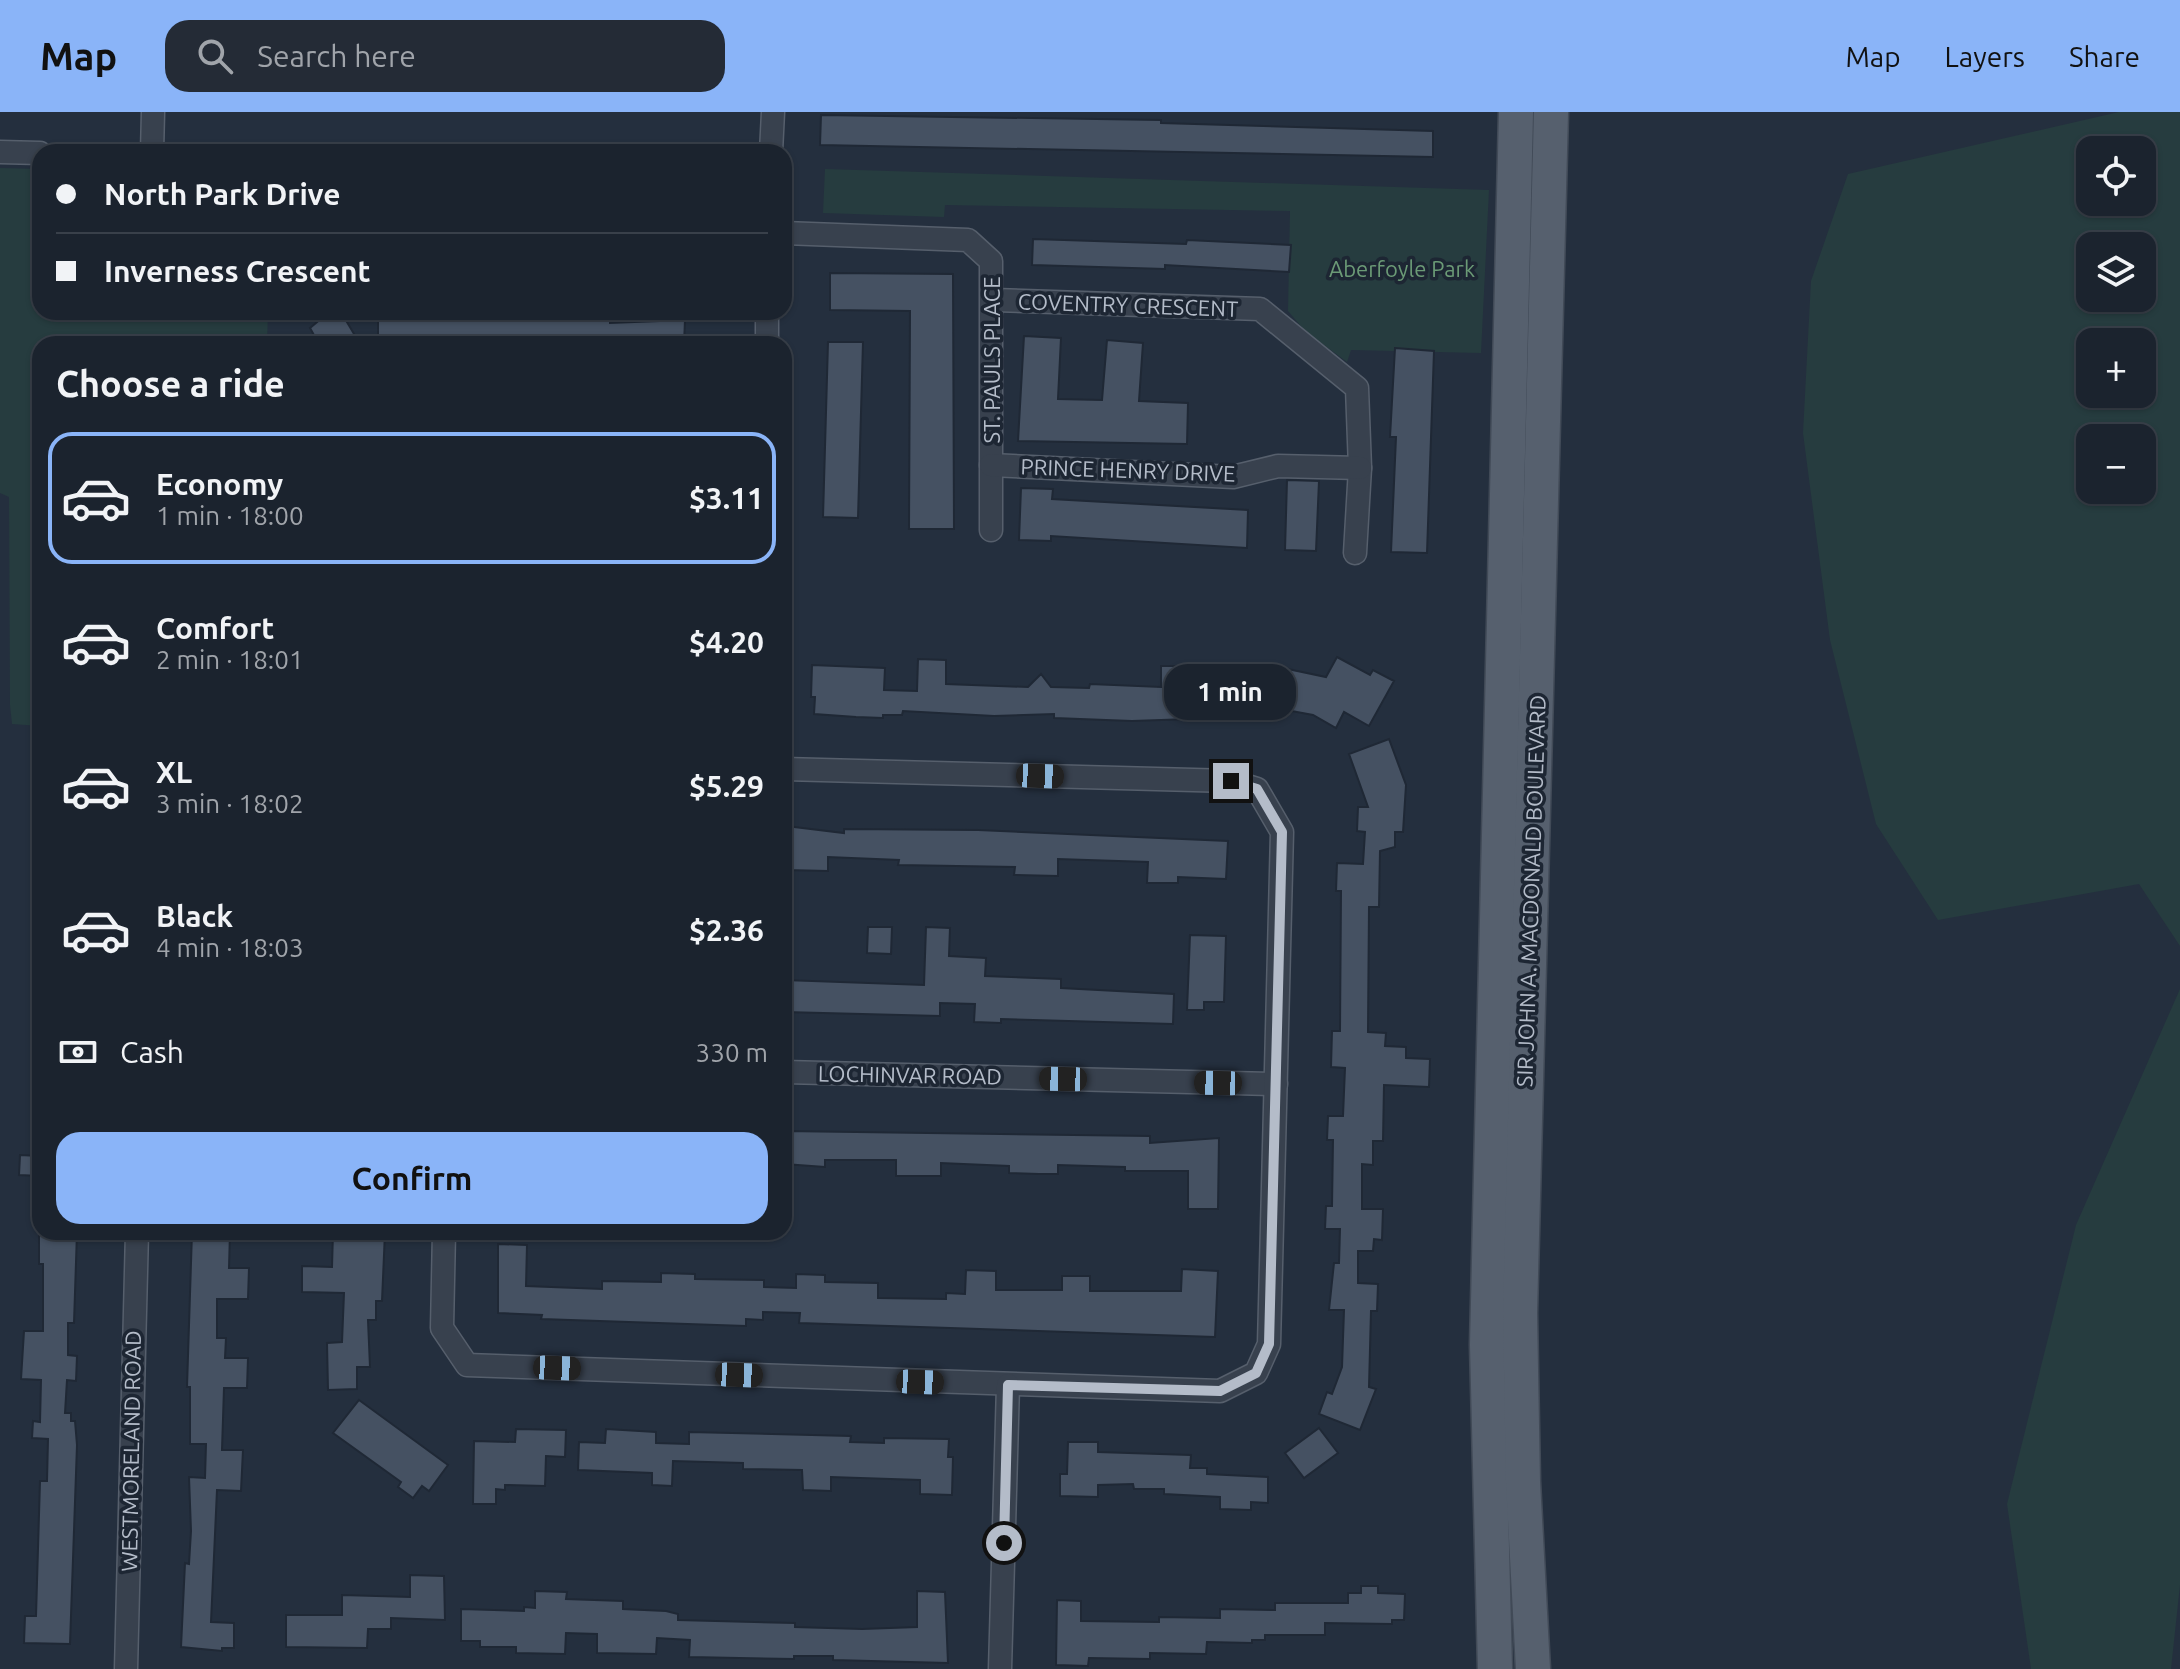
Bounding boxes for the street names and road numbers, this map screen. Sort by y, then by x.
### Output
street label: ST. PAULS PLACE [979,276,1004,444]
street label: COVENTRY CRESCENT [1017,288,1239,321]
street label: PRINCE HENRY DRIVE [1020,453,1236,486]
street label: SIR JOHN A. MACDONALD BOULEVARD [1511,695,1550,1087]
street label: LOCHINVAR ROAD [818,1060,1002,1089]
street label: WESTMORELAND ROAD [116,1330,145,1572]

